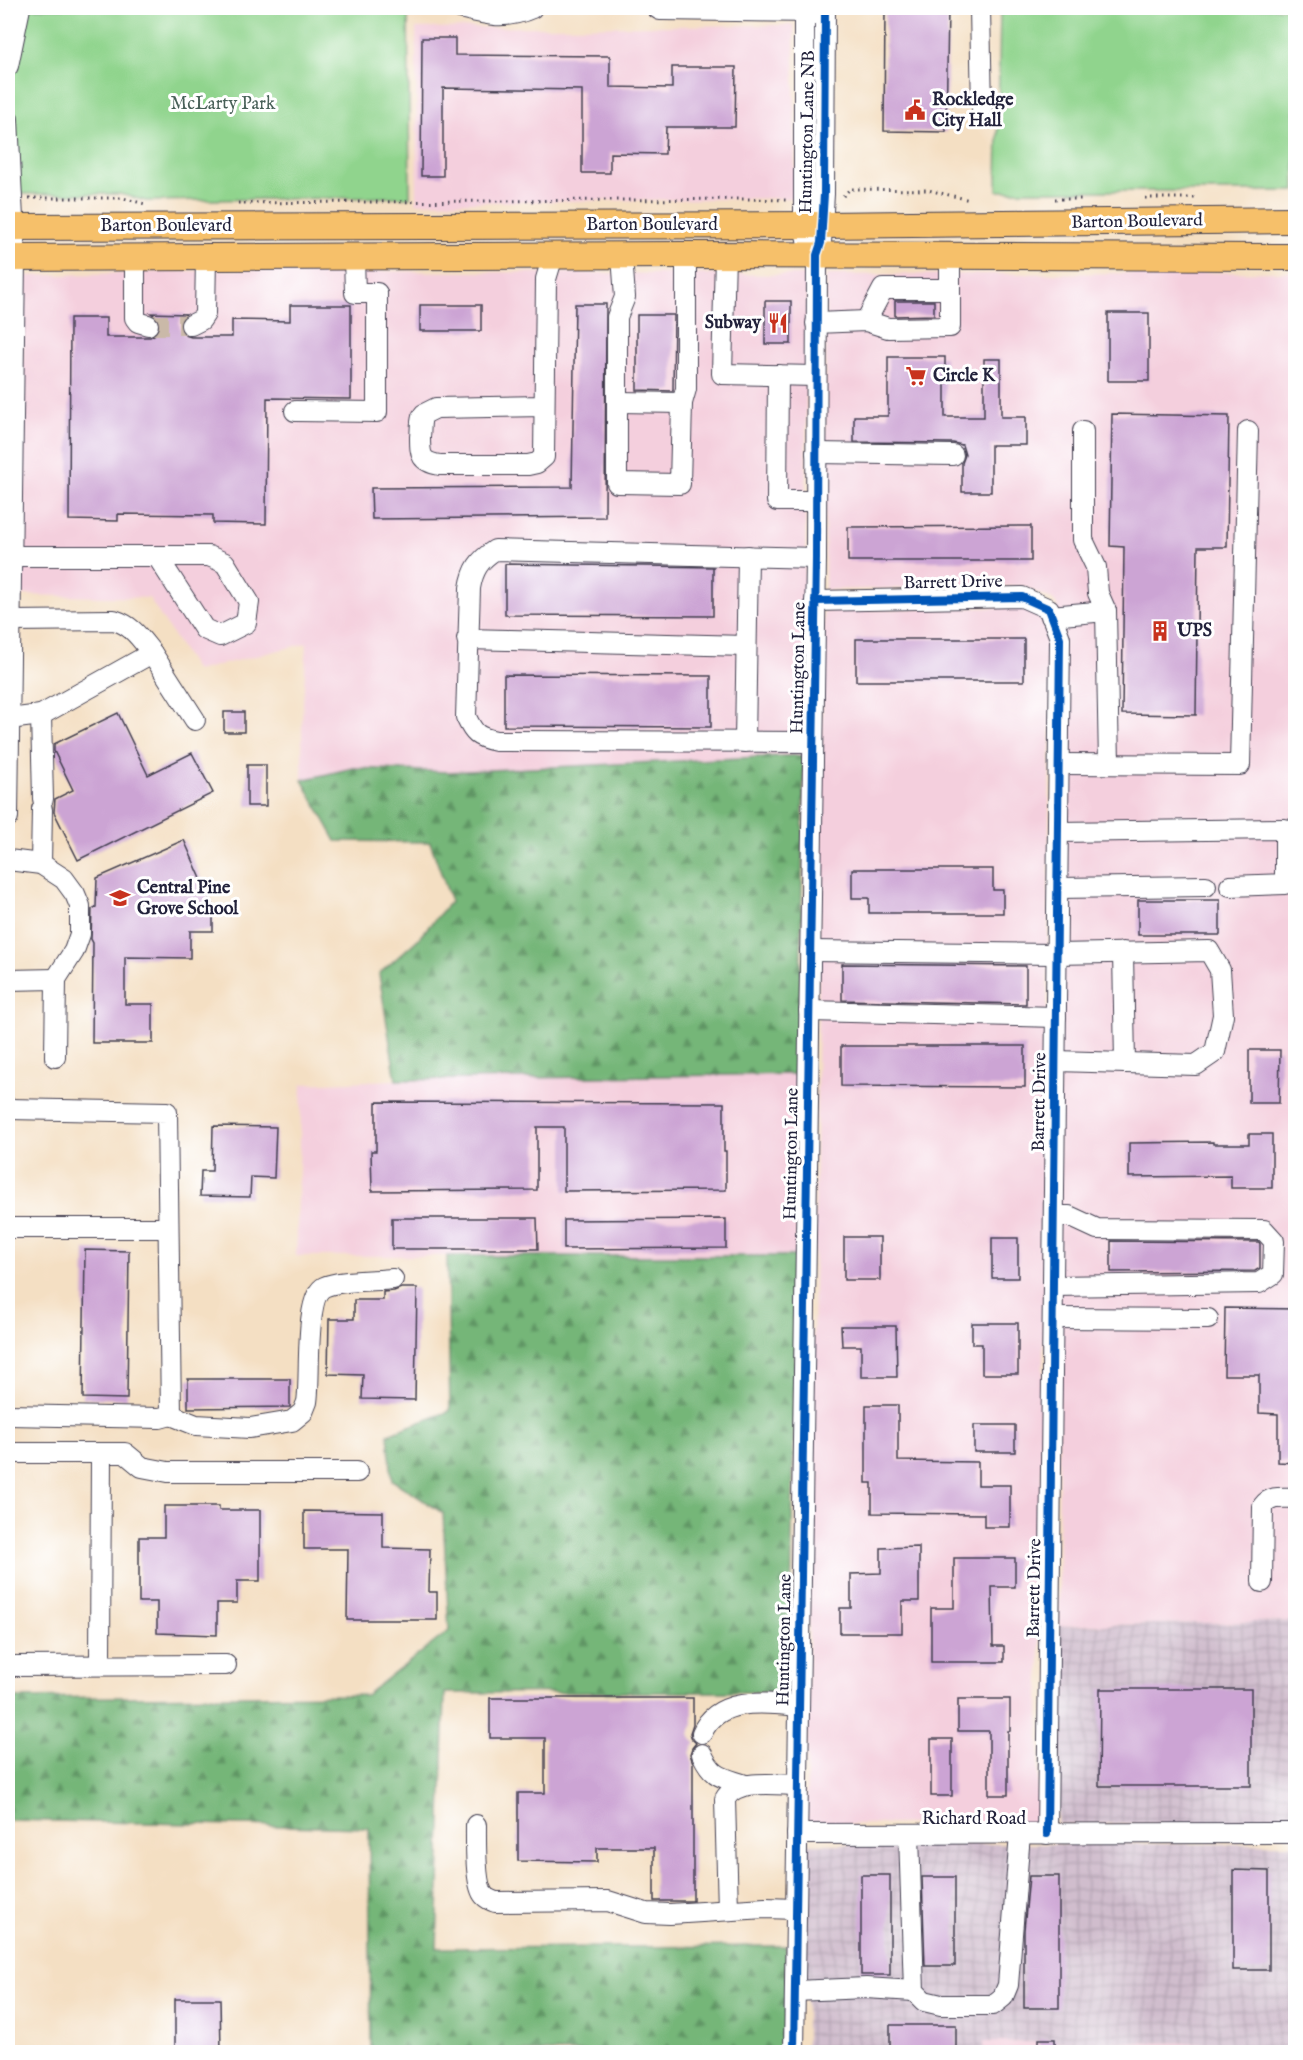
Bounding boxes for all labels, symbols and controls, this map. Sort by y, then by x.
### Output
street label: Huntington Lane NB [795,50,821,214]
place label: Rockledge City Hall [932,89,1014,133]
park label: McLarty Park [171,93,276,116]
public building icon: Rockledge City Hall [903,98,927,122]
street label: Barton Boulevard [1071,209,1203,235]
street label: Barton Boulevard [586,214,718,237]
street label: Barton Boulevard [100,215,232,238]
restaurant icon: Subway [766,311,790,335]
place label: Subway [705,312,762,335]
supermarket icon: Circle K [904,364,928,388]
place label: Circle K [933,365,996,388]
street label: Barrett Drive [903,571,1003,595]
street label: Huntington Lane [786,602,812,734]
building icon: UPS [1148,619,1172,643]
place label: UPS [1176,620,1212,643]
place label: Central Pine Grove School [137,877,239,921]
school or university icon: Central Pine Grove School [108,886,132,910]
street label: Barrett Drive [1028,1052,1052,1152]
street label: Huntington Lane [779,1088,805,1220]
street label: Barrett Drive [1023,1538,1047,1638]
street label: Huntington Lane [772,1574,798,1706]
street label: Richard Road [922,1808,1027,1831]

